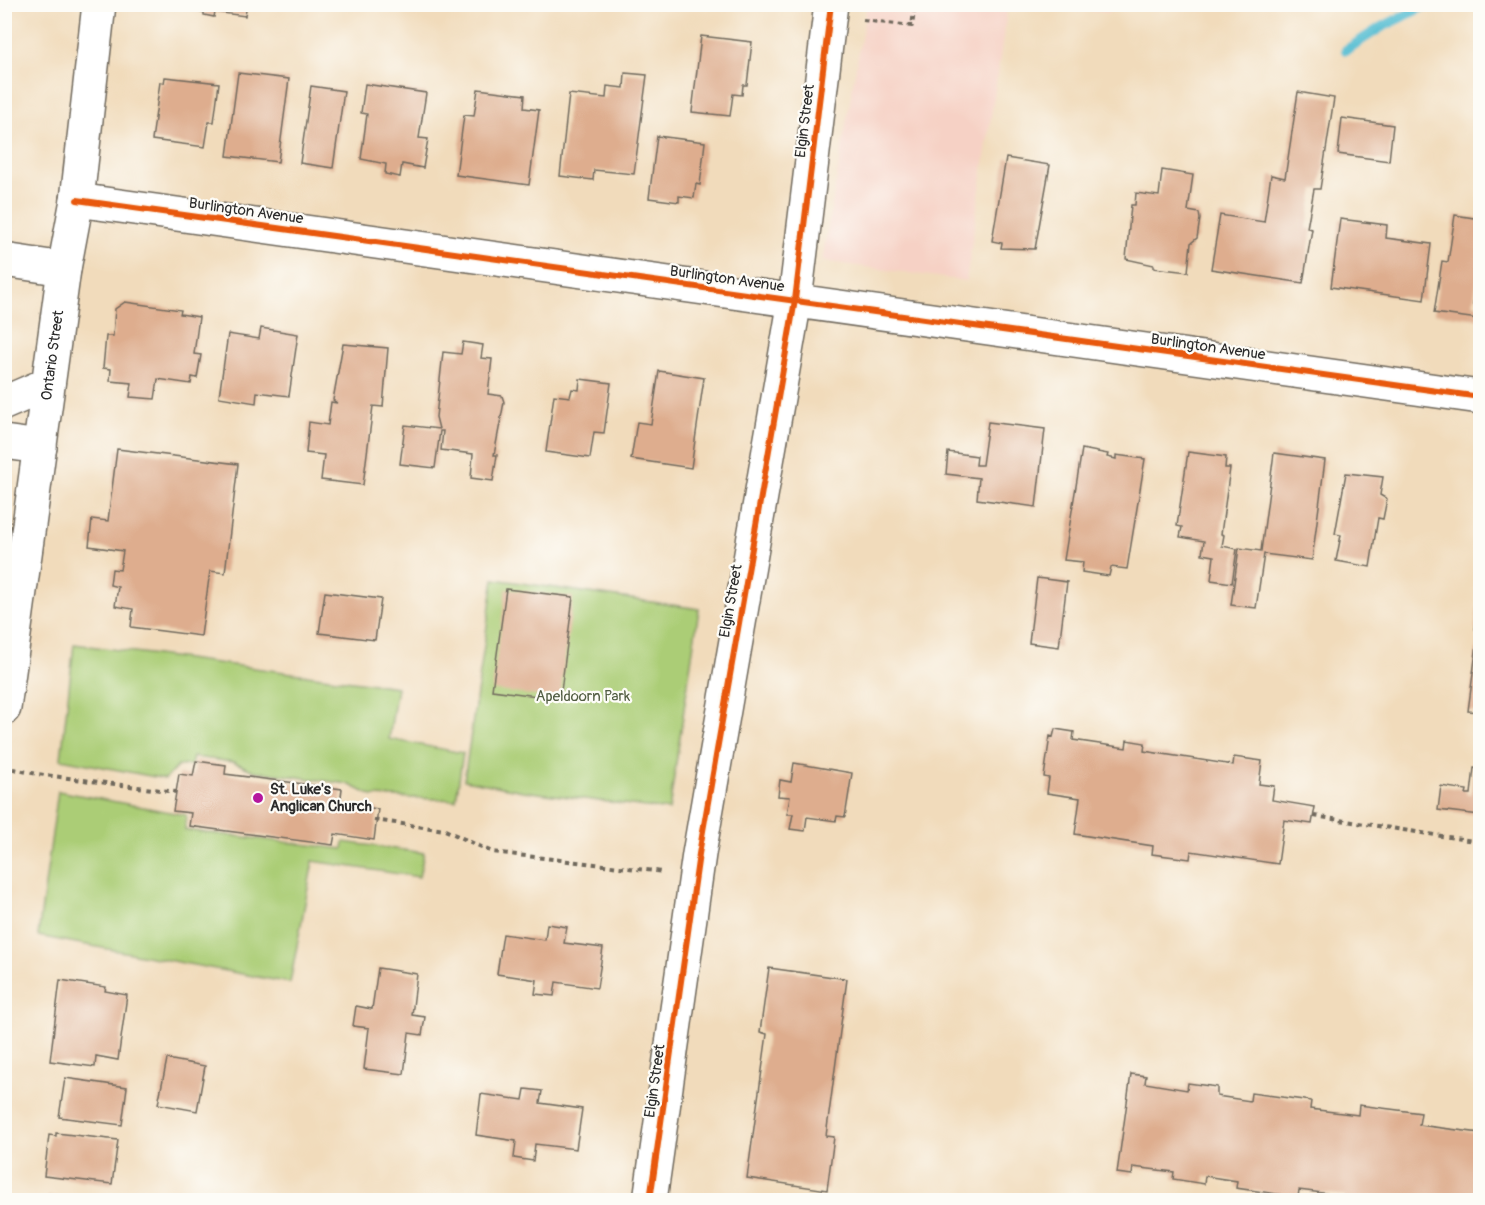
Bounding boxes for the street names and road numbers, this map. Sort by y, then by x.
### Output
street label: Elgin Street [791,82,819,159]
street label: Burlington Avenue [188,194,305,229]
street label: Burlington Avenue [669,262,786,297]
street label: Ontario Street [37,308,68,402]
street label: Burlington Avenue [1150,330,1267,365]
street label: Elgin Street [715,562,747,639]
street label: Elgin Street [640,1042,670,1119]

